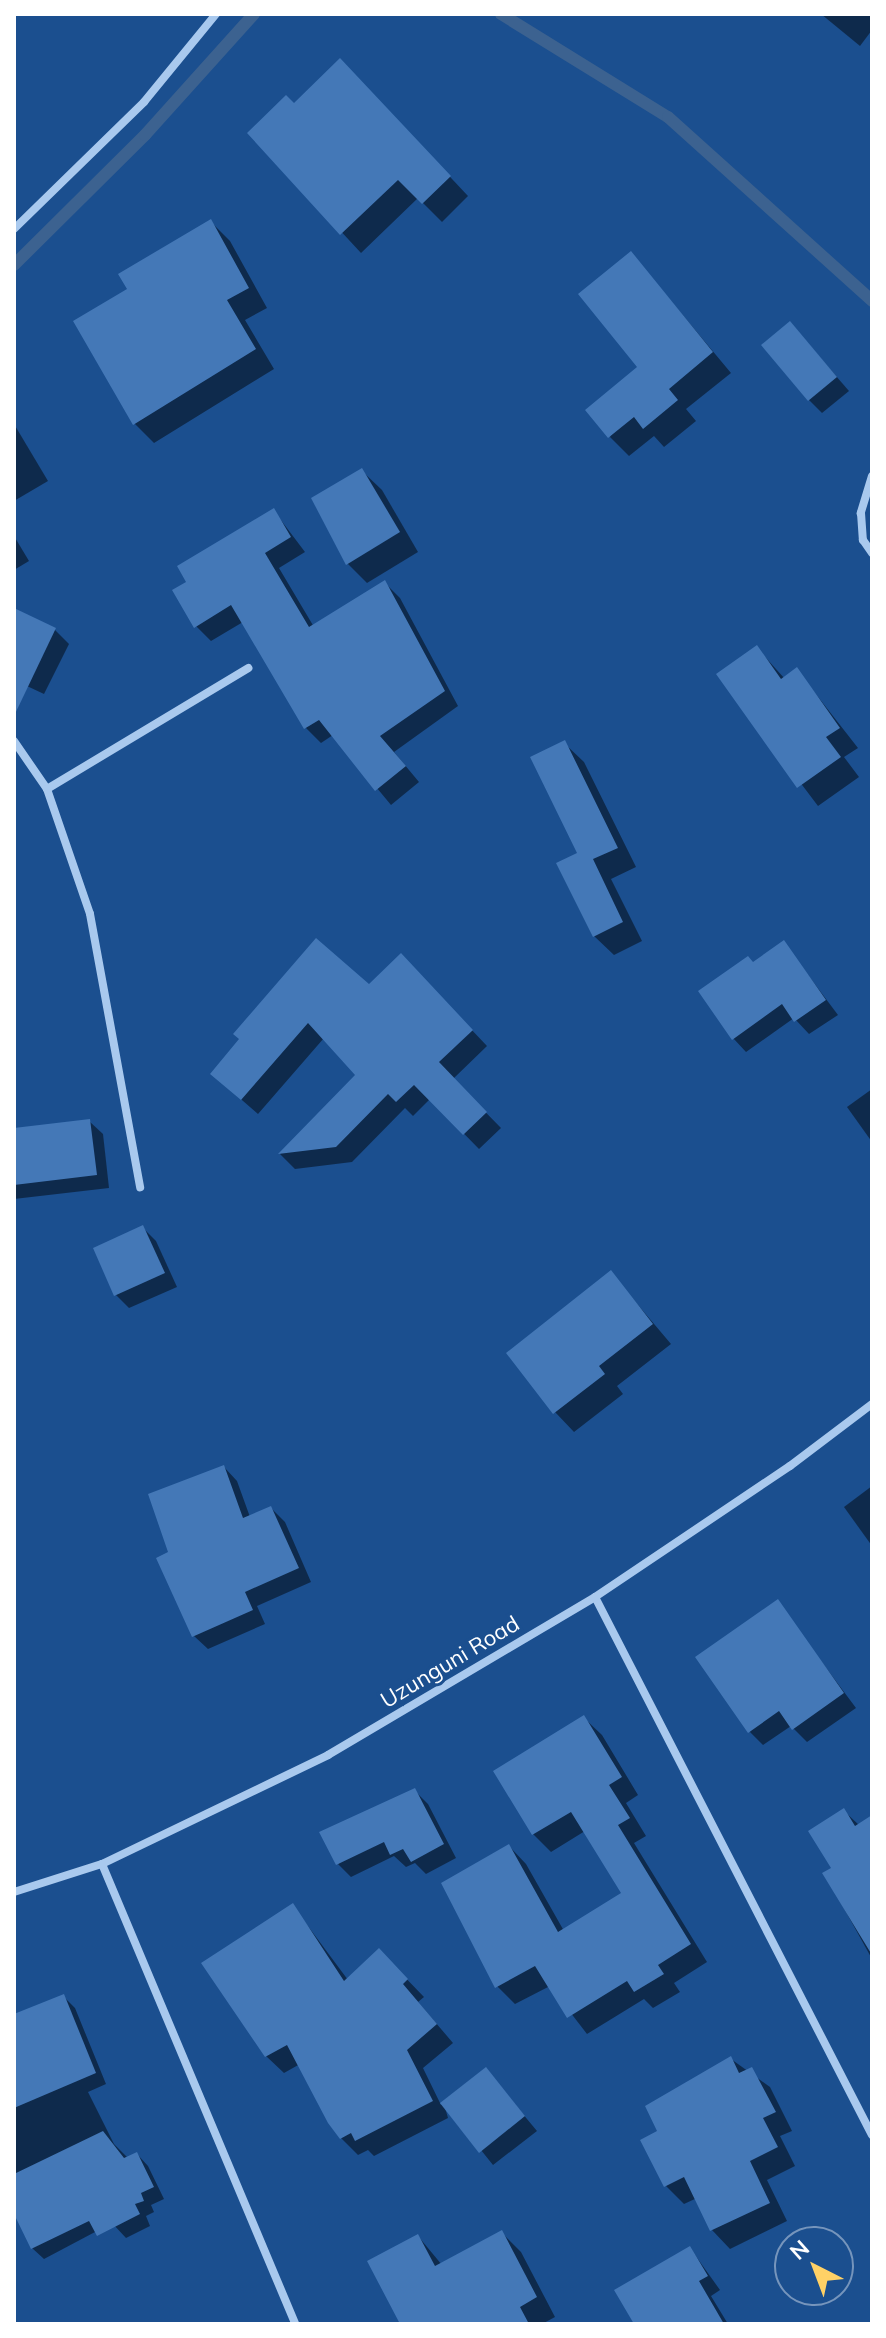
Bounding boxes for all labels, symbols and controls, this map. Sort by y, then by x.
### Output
street label: Uzunguni Road [376,1610,524,1714]
north arrow [774,2226,854,2306]
text: N [784,2234,815,2266]

